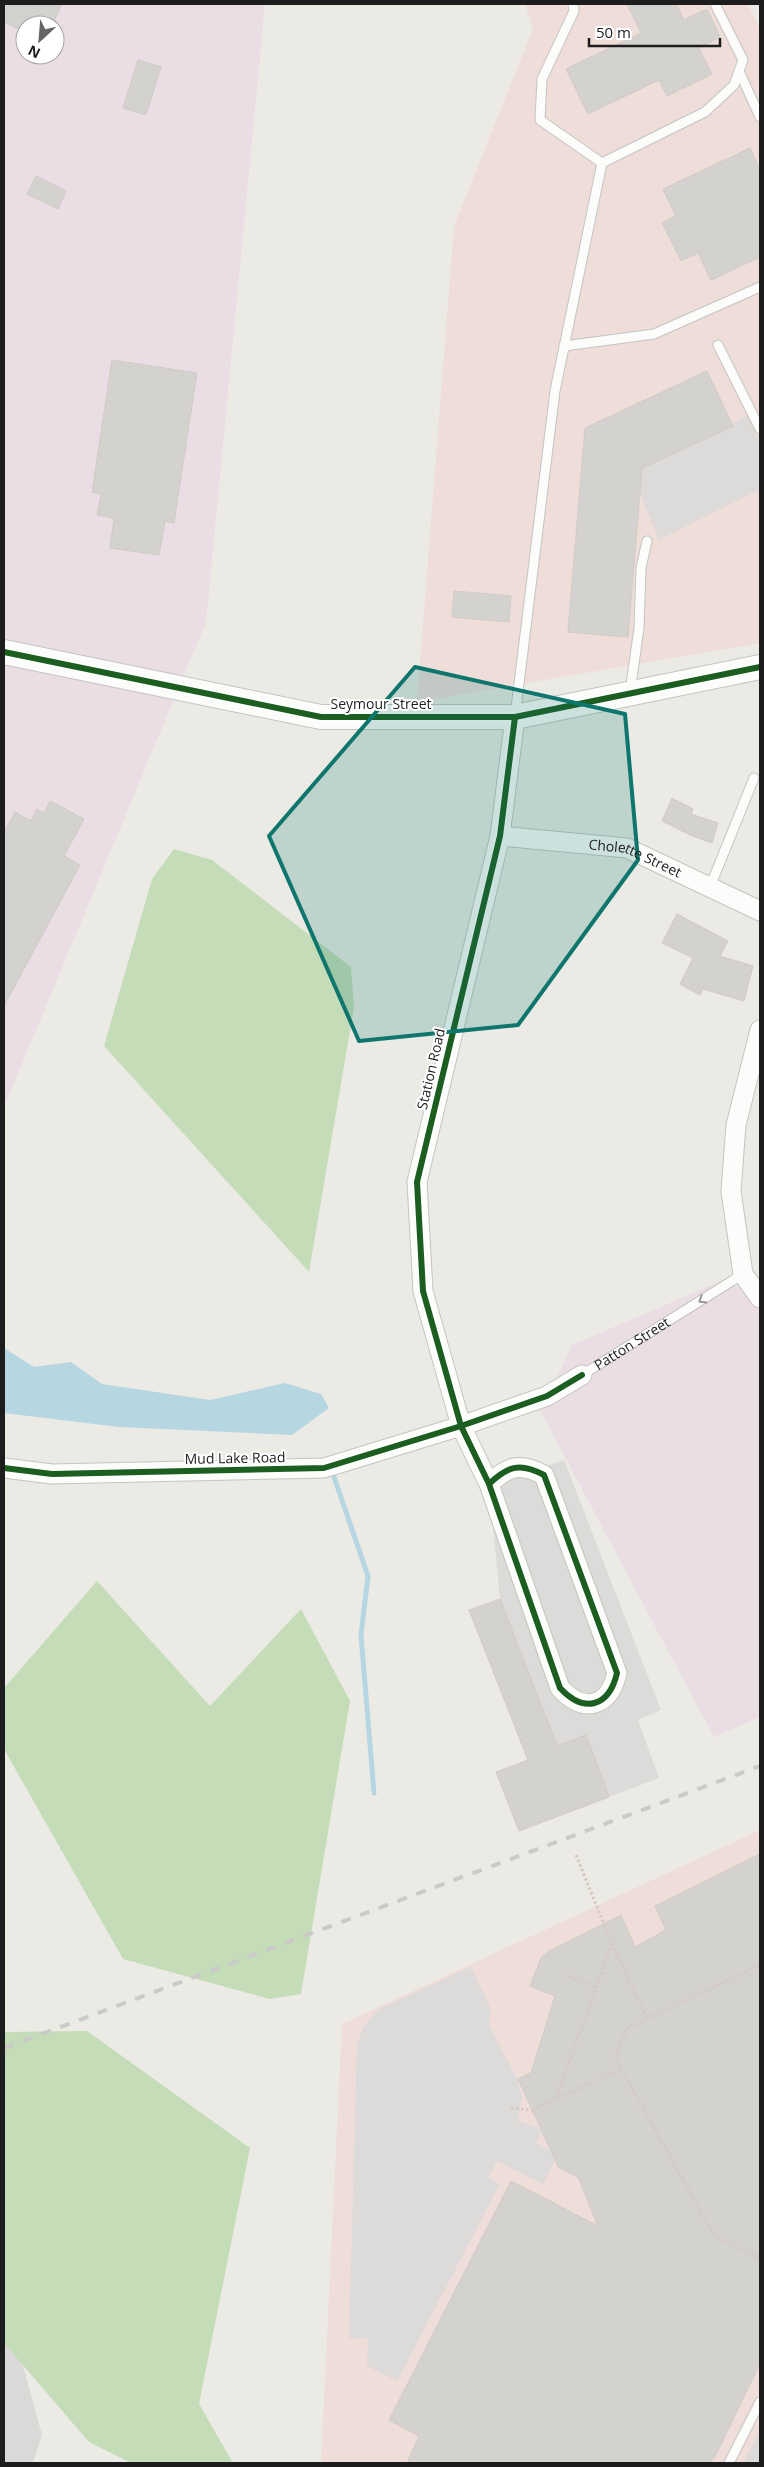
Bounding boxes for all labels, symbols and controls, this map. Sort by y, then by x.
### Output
north arrow [15,15,65,65]
scale bar [589,15,720,47]
text: 50 m [596,22,631,42]
text: N [25,41,43,63]
street label: Seymour Street [331,694,431,713]
street label: Cholette Street [588,834,685,882]
street label: Station Road [412,1026,449,1111]
one-way arrow [698,1294,707,1304]
street label: Patton Street [590,1312,673,1374]
street label: Mud Lake Road [184,1447,286,1468]

